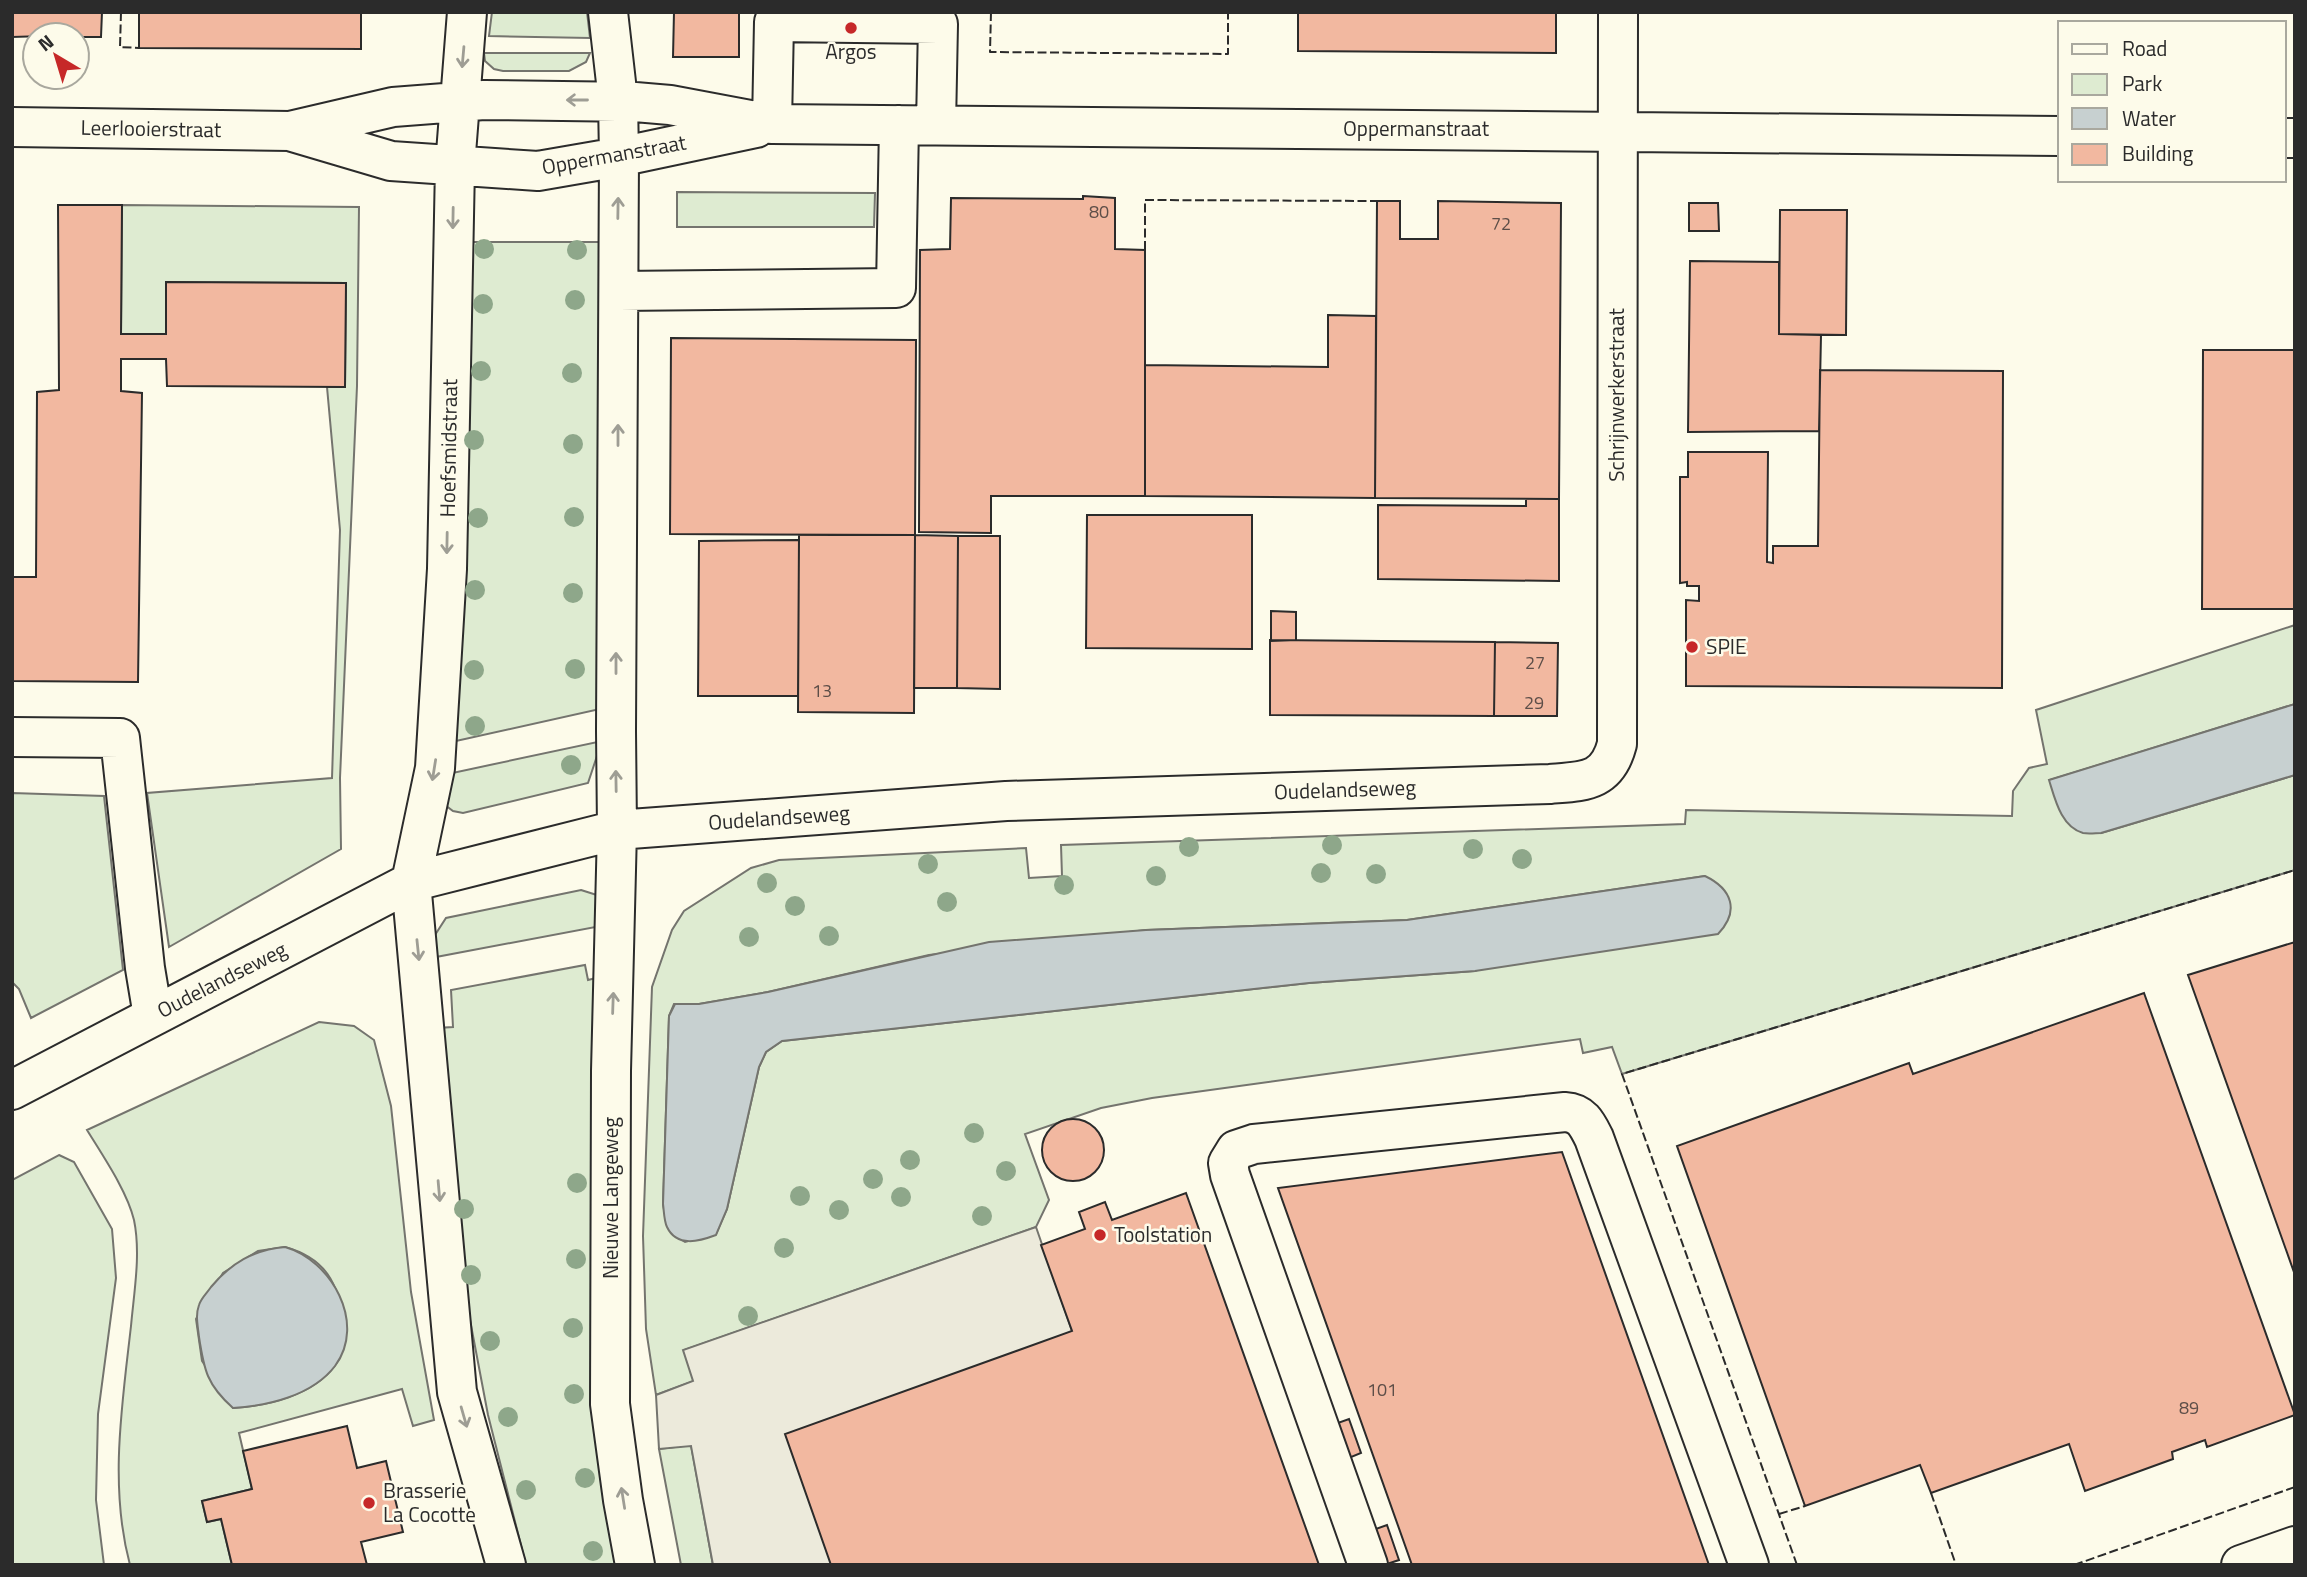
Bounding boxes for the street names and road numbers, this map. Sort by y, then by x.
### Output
street label: Leerlooierstraat [80,111,222,145]
street label: Oppermanstraat [1343,112,1490,144]
street label: Oppermanstraat [539,125,689,182]
street label: Schrijnwerkerstraat [1600,308,1632,482]
street label: Hoefsmidstraat [431,378,465,518]
street label: Oudelandseweg [1273,771,1417,807]
street label: Oudelandseweg [707,796,851,838]
street label: Oudelandseweg [151,933,292,1026]
street label: Nieuwe Langeweg [594,1117,626,1279]

